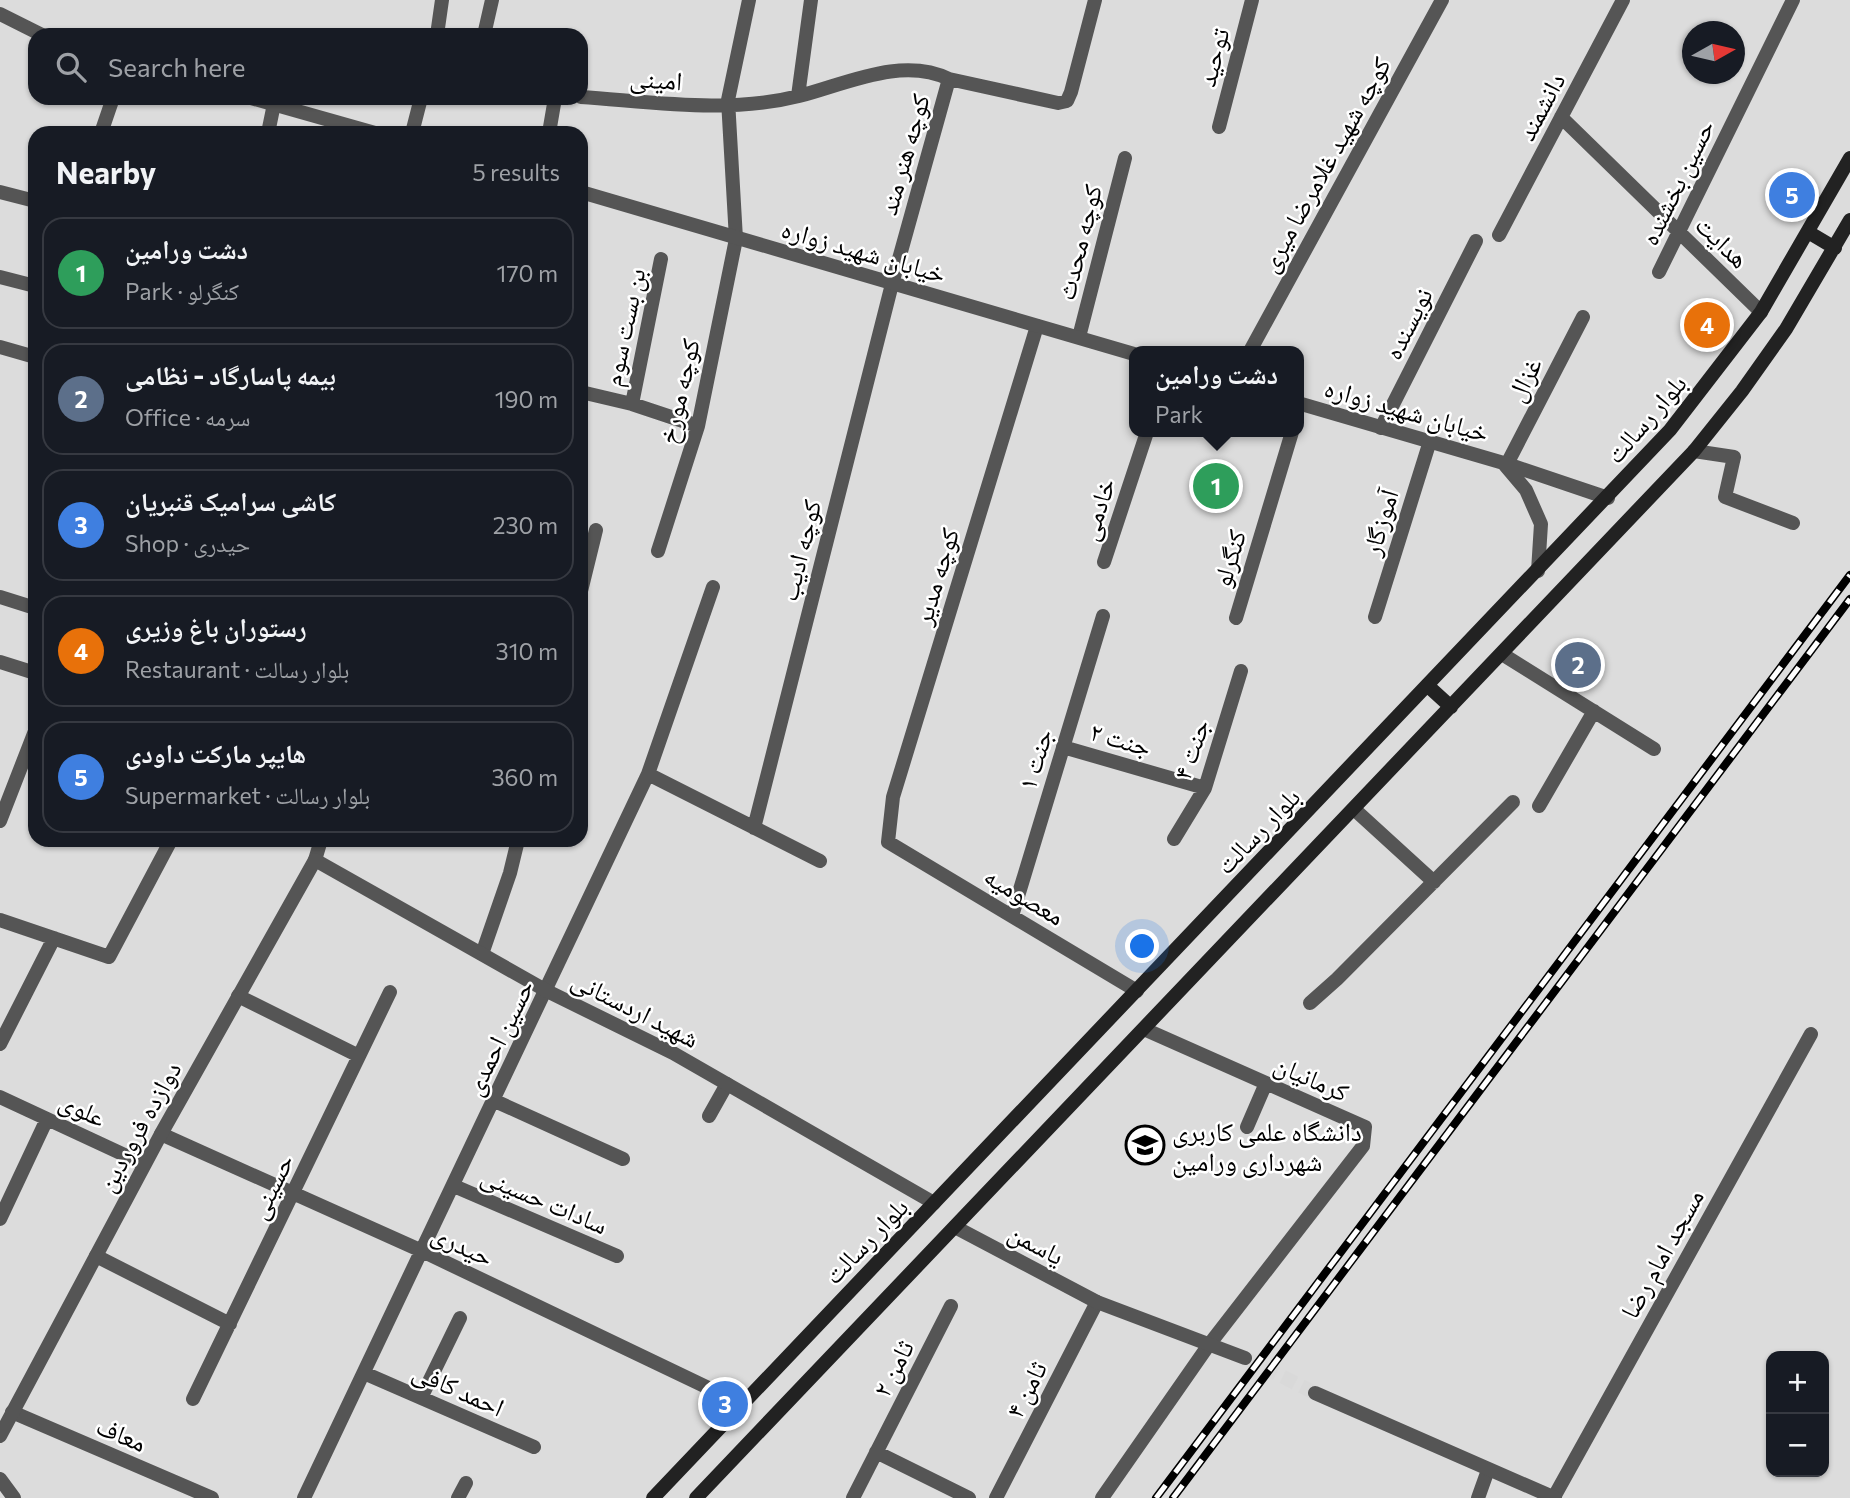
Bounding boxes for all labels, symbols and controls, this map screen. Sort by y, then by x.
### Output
north arrow [1682,21,1745,84]
street label: توحید [1189,24,1236,90]
search box [28,28,588,105]
icon: search [52,48,90,86]
text: Search here [108,51,246,82]
street label: کوچه شهید غلامرضا میری [1252,51,1398,278]
street label: امینی [628,61,683,97]
street label: دانشمند [1509,67,1571,145]
street label: کوچه هنر مند [871,90,937,218]
street label: حسین بخشنده [1632,114,1721,251]
text: Nearby [56,153,156,190]
text: 5 results [472,158,560,186]
pin: 5 [1769,169,1815,221]
street label: کوچه محدث [1049,181,1109,303]
street label: هدایت [1690,208,1756,274]
street label: خیابان شهید زواره [778,212,950,290]
text: دشت ورامین [125,233,248,264]
text: 1 [76,259,86,287]
text: 170 m [497,259,558,287]
street label: بن بست سوم [595,265,655,390]
text: Park · کنگرلو [125,277,239,305]
street label: نویسنده [1376,282,1439,364]
pin: 4 [1684,299,1730,351]
street label: کوچه مورخ [651,335,707,447]
popup [1129,346,1304,437]
street label: غزال [1499,352,1549,407]
text: دشت ورامین [1155,358,1278,389]
text: بیمه پاسارگاد - نظامی [125,359,336,390]
street label: بلوار رسالت [1598,367,1693,469]
street label: خیابان شهید زواره [1321,371,1493,449]
text: 2 [74,385,88,413]
text: 190 m [495,385,558,413]
text: Park [1155,400,1203,428]
text: Office · سرمه [125,403,250,431]
pin: 1 [1193,460,1239,512]
street label: خادمی [1071,474,1122,545]
street label: آموزگار [1354,484,1405,560]
text: کاشی سرامیک قنبریان [125,485,336,516]
street label: کوچه ادیب [771,496,828,604]
text: 3 [74,511,88,539]
text: 230 m [493,511,558,539]
street label: کوچه مدیر [905,524,966,630]
street label: کنگرلو [1205,525,1252,591]
text: Shop · حیدری [125,529,250,557]
text: رستوران باغ وزیری [125,611,307,642]
text: 4 [74,637,88,665]
text: 310 m [496,637,558,665]
pin: 2 [1555,639,1601,691]
text: Restaurant · بلوار رسالت [125,655,349,683]
street label: جنت ۲ [1087,715,1155,762]
street label: جنت ۴ [1165,715,1215,783]
street label: جنت ۱ [1010,725,1058,793]
text: هایپر مارکت داودی [125,737,306,768]
text: 5 [74,763,88,791]
text: 360 m [491,763,558,791]
text: Supermarket · بلوار رسالت [125,781,370,809]
street label: بلوار رسالت [1209,781,1306,880]
street label: معصومیه [979,859,1071,932]
your location [1125,929,1159,963]
street label: شهید اردستانی [566,963,705,1055]
street label: حسین احمدی [457,974,541,1101]
street label: کرمانیان [1269,1047,1354,1109]
street label: دوازده فروردین [90,1055,188,1197]
street label: علوی [54,1084,111,1134]
place label: دانشگاه علمی کاربری شهرداری ورامین [1172,1115,1362,1178]
school or university icon: دانشگاه علمی کاربری شهرداری ورامین [1124,1124,1166,1166]
street label: حسینی [241,1148,301,1224]
street label: سادات حسینی [476,1158,613,1241]
street label: مسجد امام رضا [1613,1183,1713,1325]
street label: بلوار رسالت [817,1191,914,1290]
street label: حیدری [426,1216,499,1273]
street label: یاسمن [1003,1216,1070,1272]
street label: ثامن ۲ [865,1335,921,1402]
map controls [1766,1351,1829,1477]
button: + [1766,1351,1829,1414]
street label: احمد کافی [408,1354,510,1424]
street label: ثامن ۴ [998,1356,1054,1423]
pin: 3 [702,1378,748,1430]
street label: معاف [92,1409,152,1457]
button: − [1766,1414,1829,1477]

